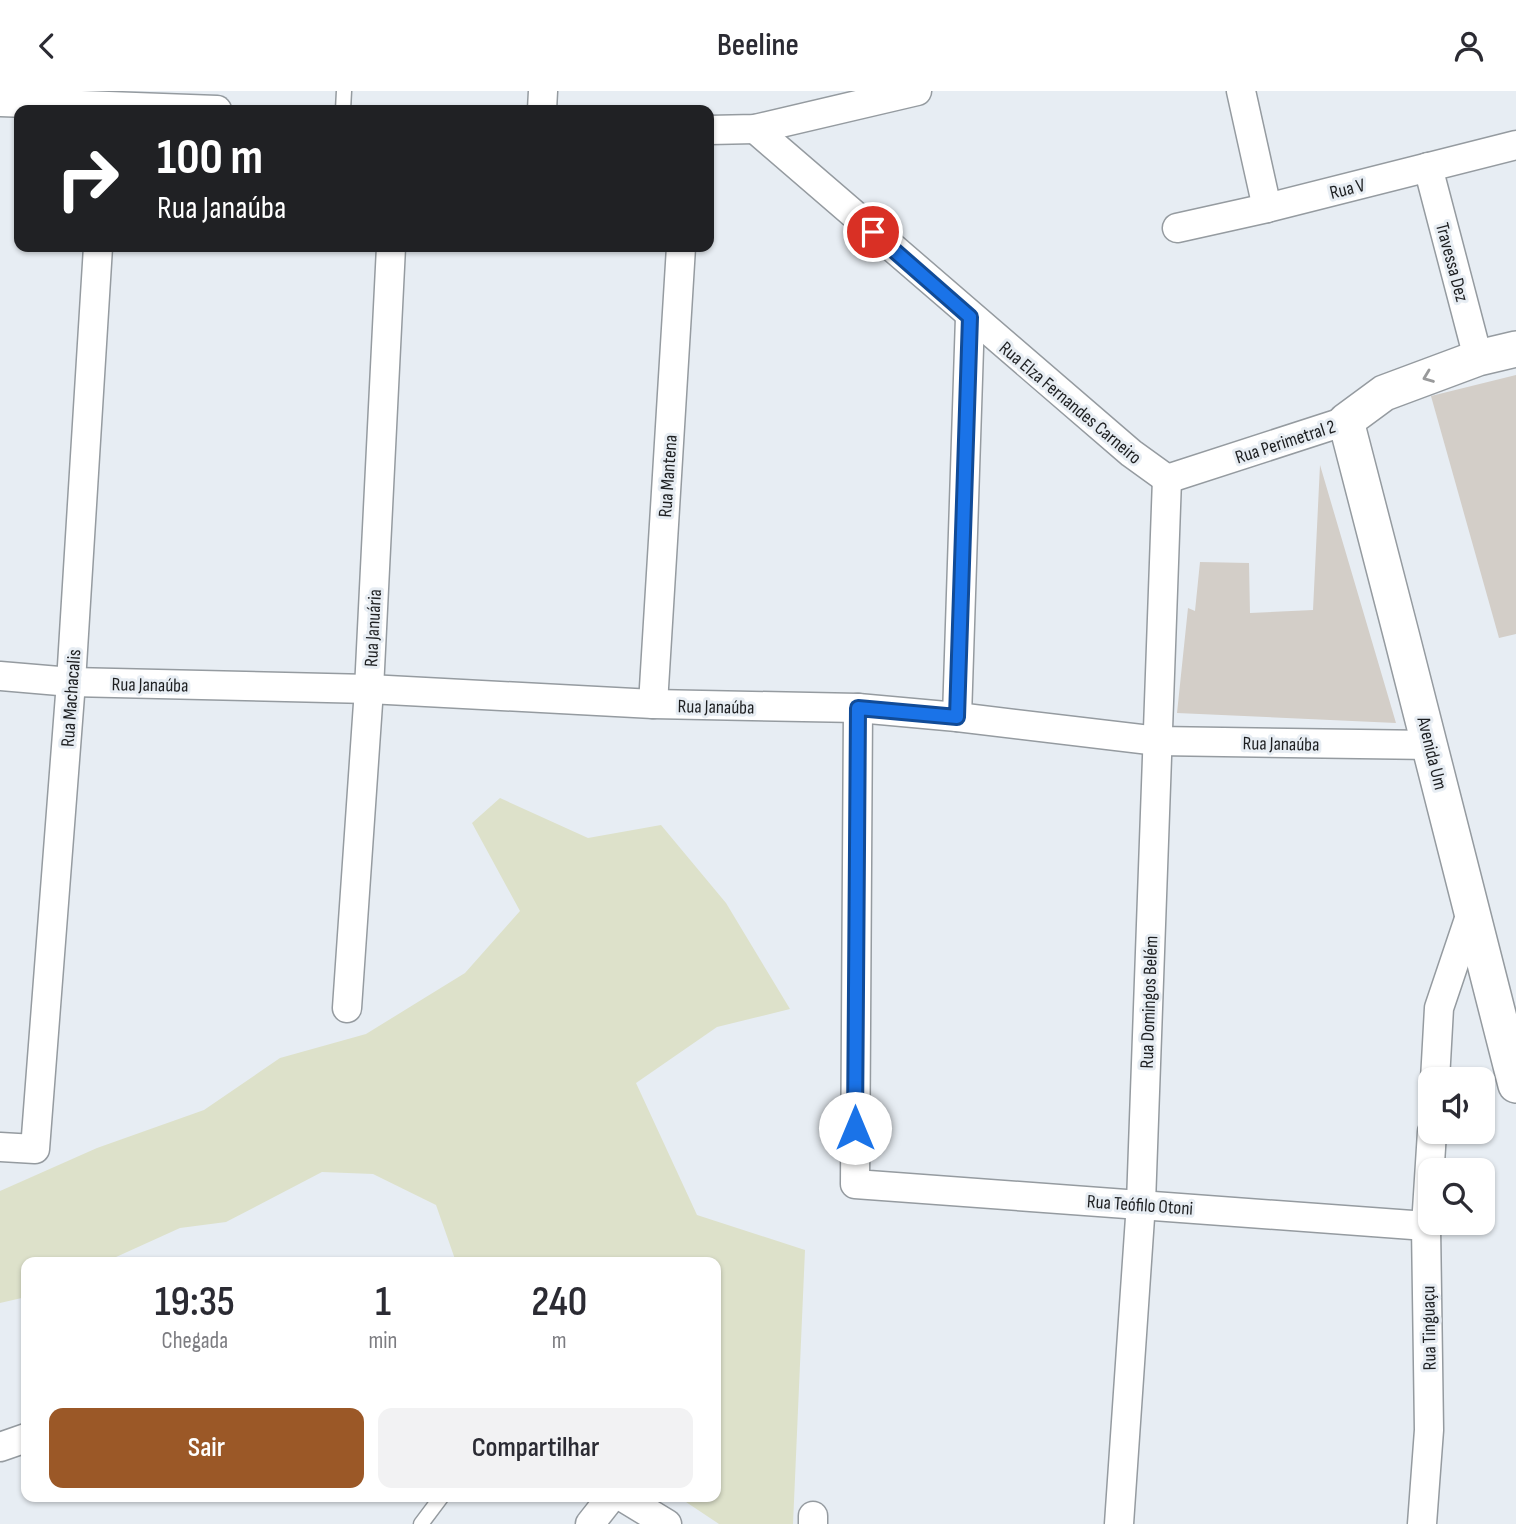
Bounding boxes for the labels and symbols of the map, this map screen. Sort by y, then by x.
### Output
street label: Rua V [1327,174,1368,205]
pin [843,202,903,262]
street label: Travessa Dez [1430,220,1473,305]
street label: Rua Elza Fernandes Carneiro [994,337,1146,469]
one-way arrow [1422,369,1434,383]
street label: Rua Perimetral 2 [1232,415,1339,469]
street label: Rua Mantena [654,434,683,518]
street label: Rua Januária [360,589,387,668]
street label: Rua Machacalis [57,648,86,748]
street label: Rua Janaúba [111,673,189,698]
street label: Rua Janaúba [677,695,755,720]
street label: Avenida Um [1411,714,1452,792]
street label: Rua Janaúba [1242,732,1320,757]
street label: Rua Domingos Belém [1136,935,1163,1069]
position arrow [818,1091,892,1165]
street label: Rua Teófilo Otoni [1086,1190,1194,1221]
street label: Rua Tinguaçu [1417,1285,1442,1371]

